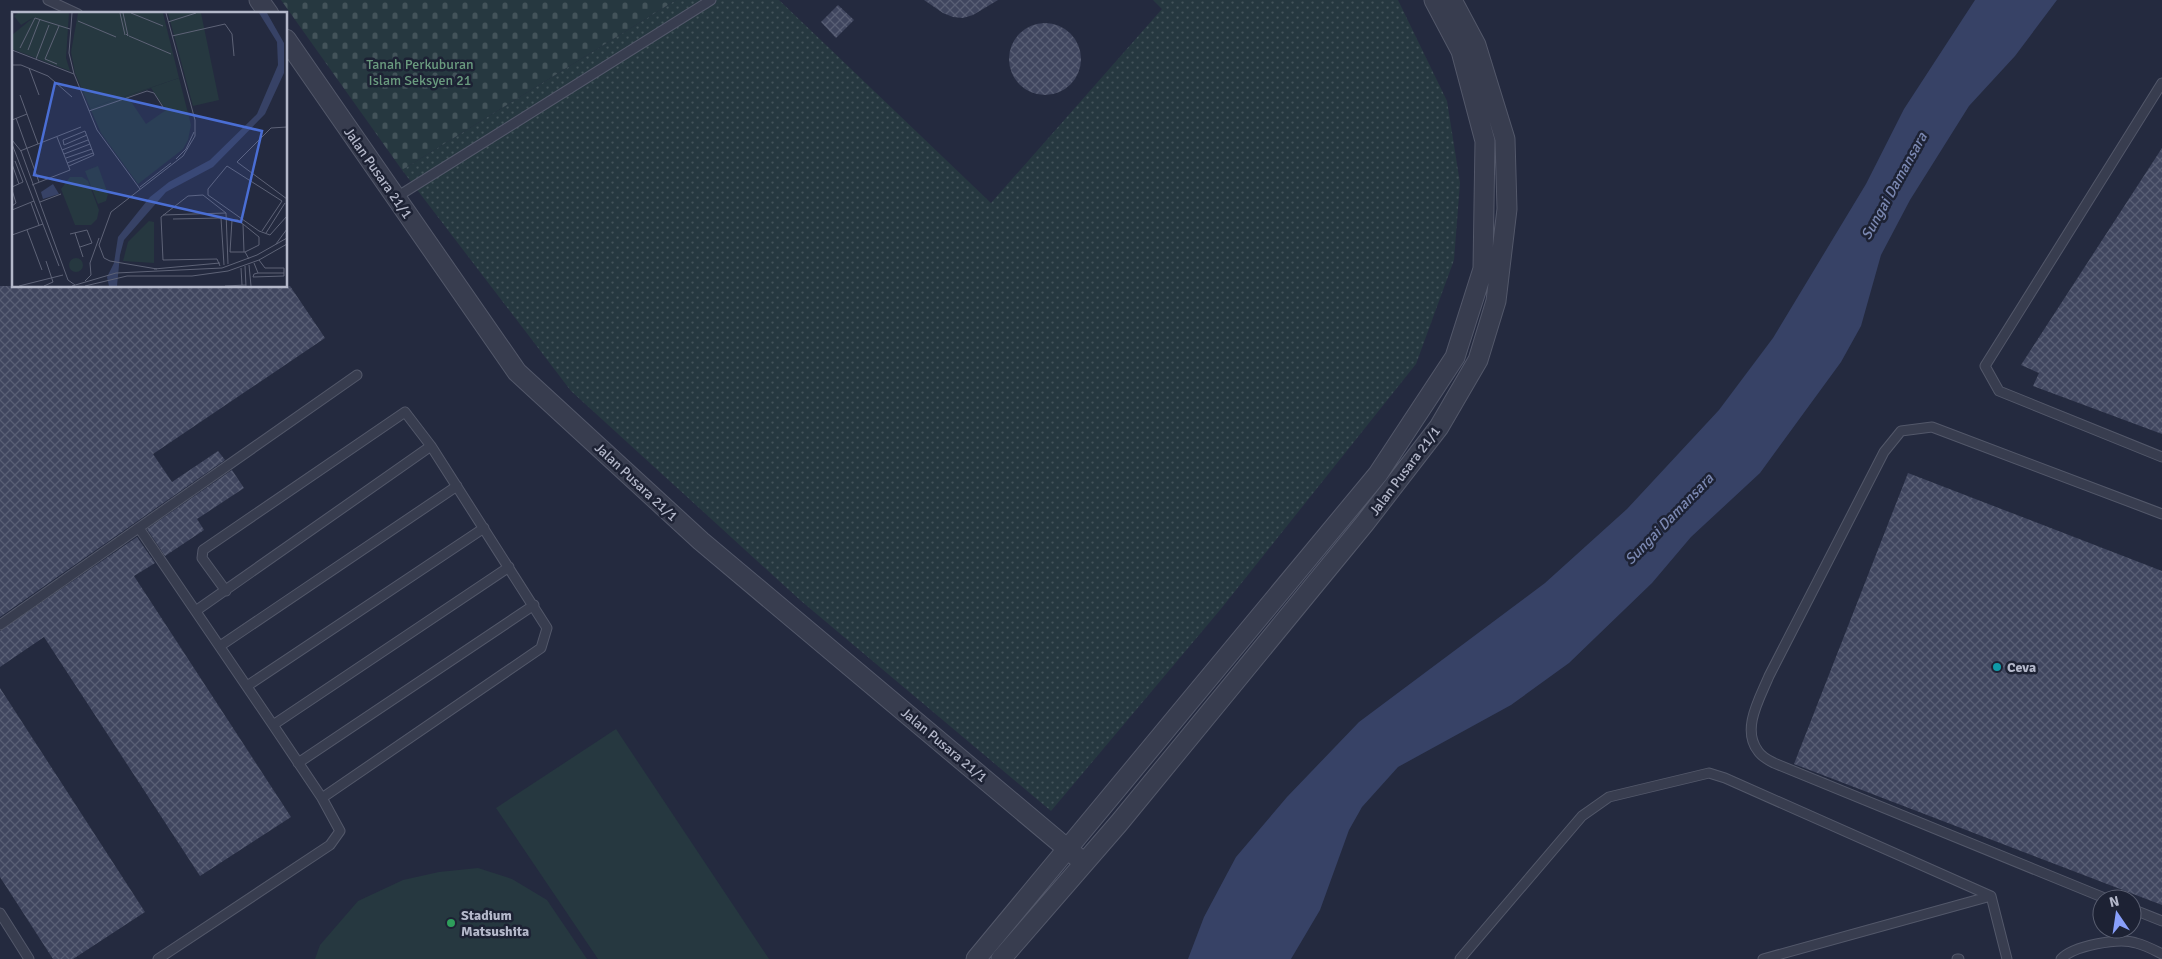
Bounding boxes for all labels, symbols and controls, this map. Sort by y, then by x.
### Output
inset map [12,12,288,288]
park label: Tanah Perkuburan Islam Seksyen 21 [366,56,474,89]
street label: Jalan Pusara 21/1 [340,124,416,222]
water label: Sungai Damansara [1857,129,1931,243]
street label: Jalan Pusara 21/1 [1366,423,1444,519]
street label: Jalan Pusara 21/1 [591,439,681,525]
water label: Sungai Damansara [1621,469,1717,568]
place label: Ceva [2007,659,2036,676]
marker: Ceva [1991,661,2003,673]
street label: Jalan Pusara 21/1 [897,704,991,786]
north arrow [2092,889,2142,939]
text: N [2108,892,2121,911]
place label: Stadium Matsushita [461,907,529,940]
marker: Stadium Matsushita [445,917,457,929]

